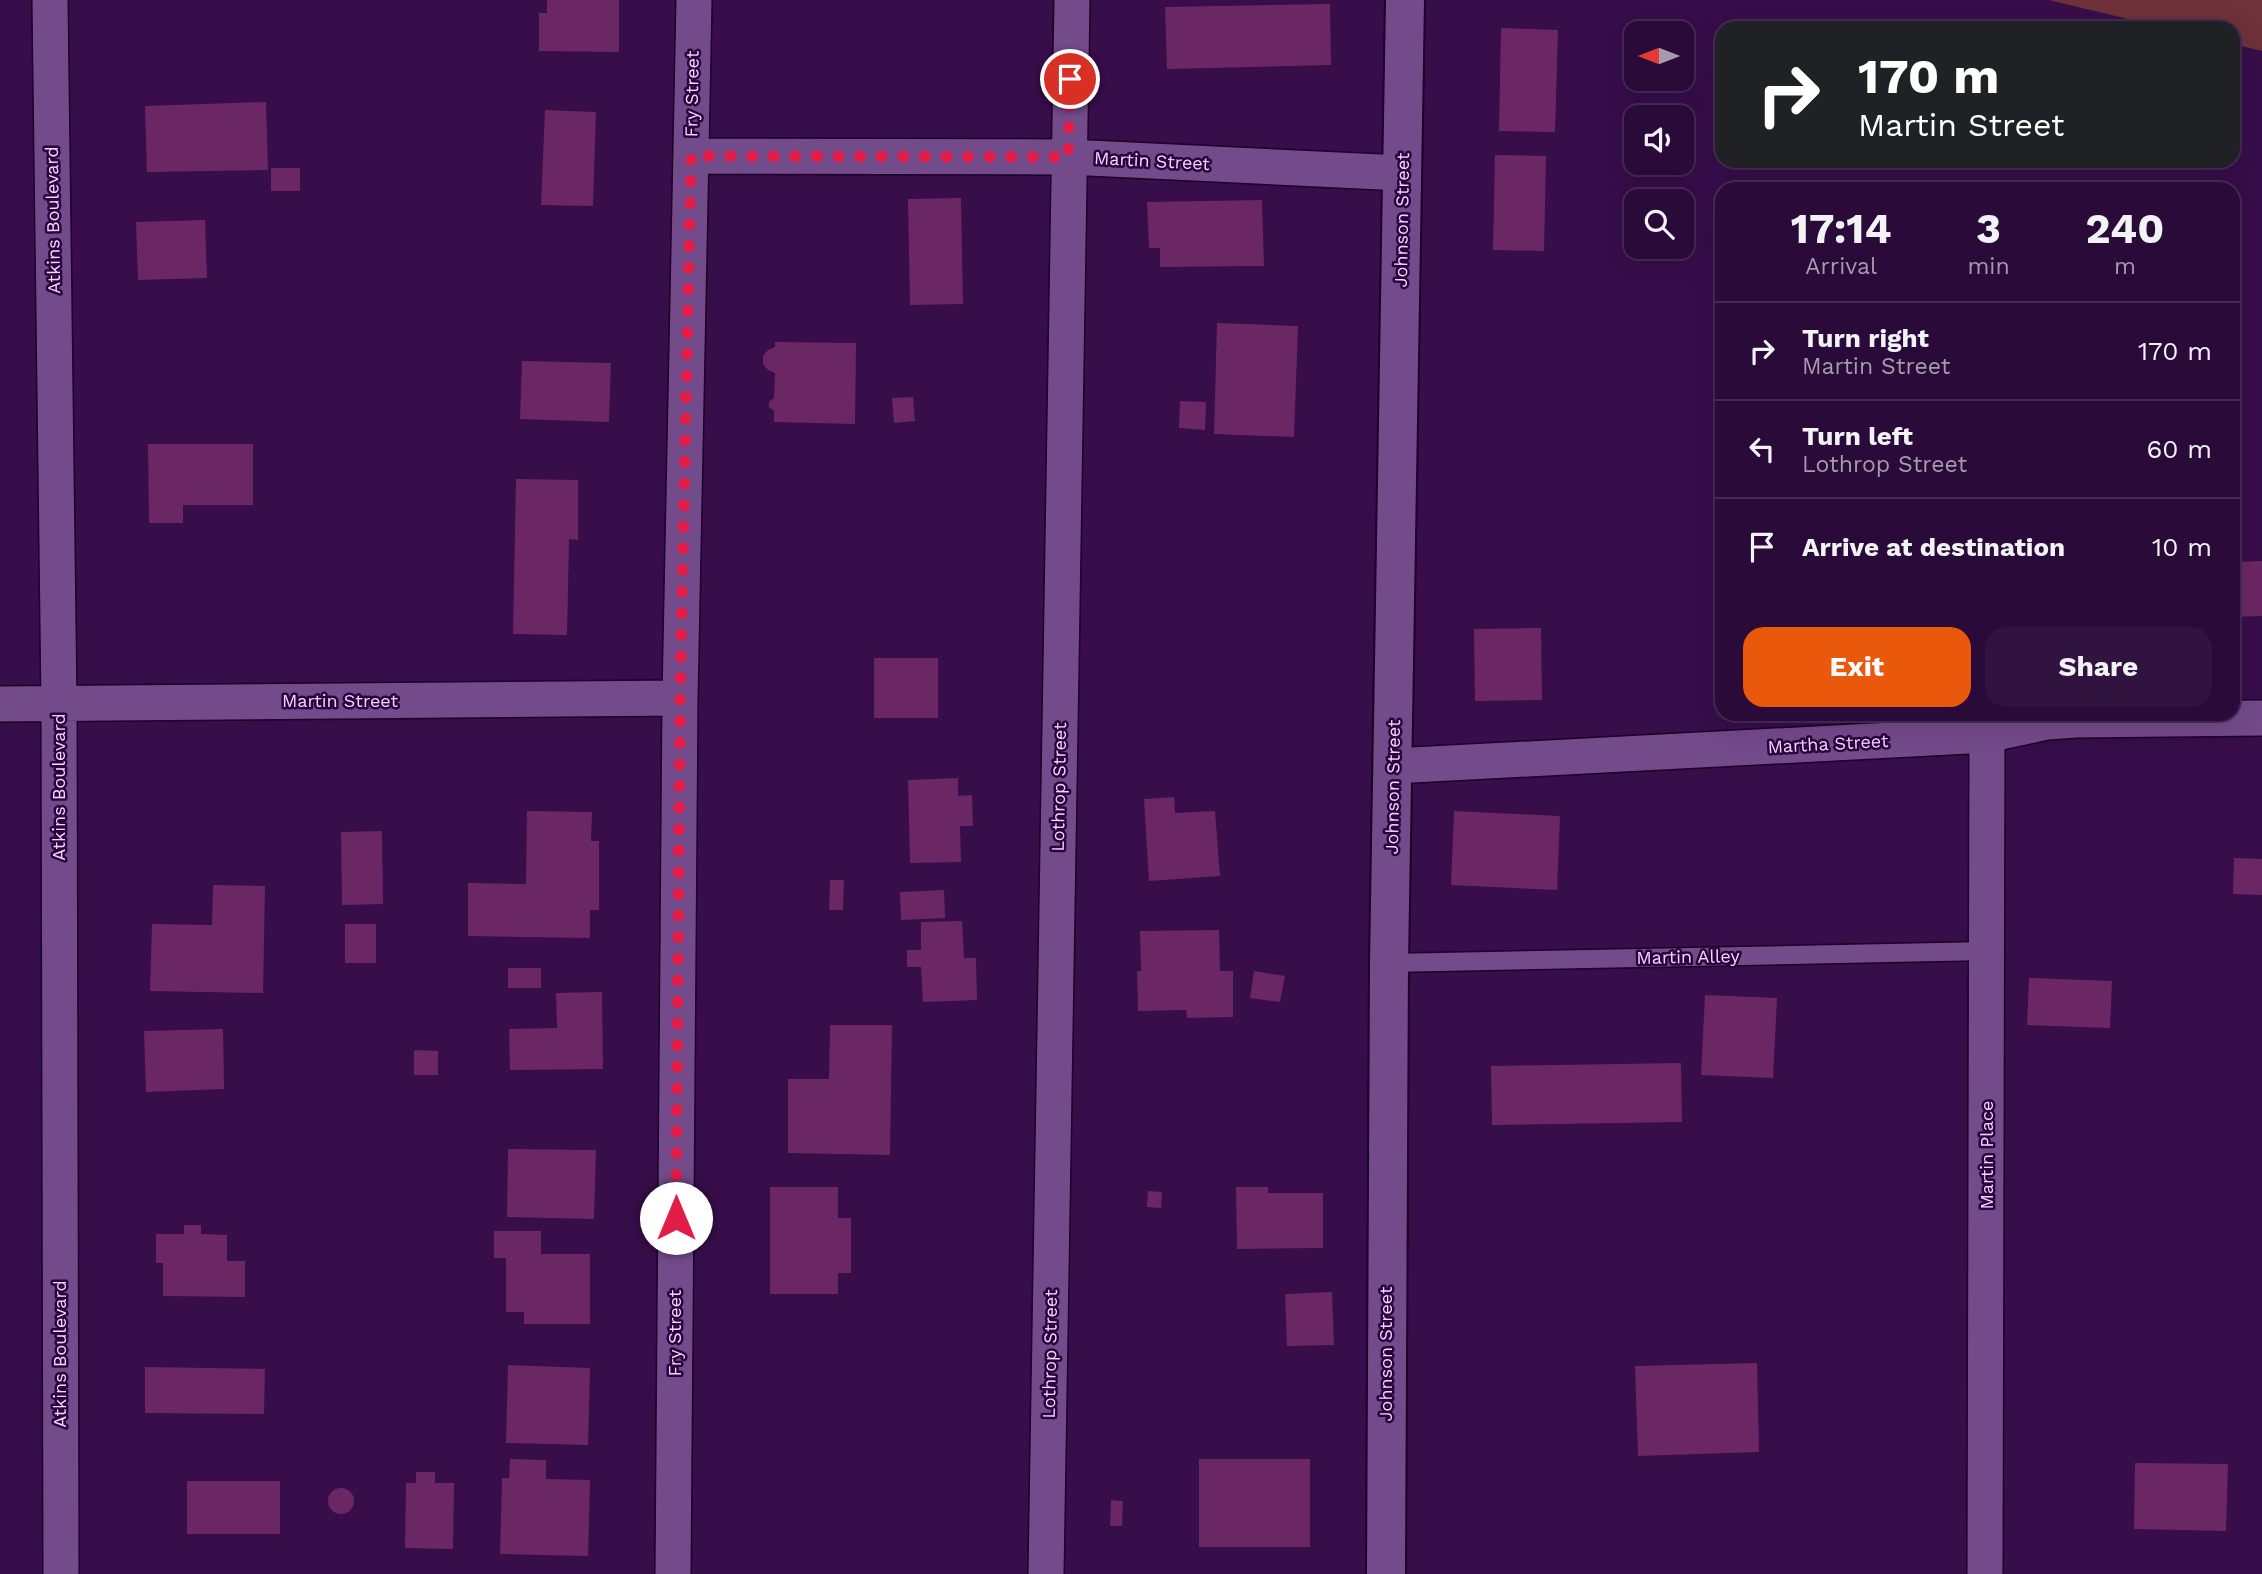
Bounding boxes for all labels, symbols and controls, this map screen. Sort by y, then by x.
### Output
north arrow [1624,21,1694,91]
map controls [1624,21,1694,259]
text: 170 m [1858,47,1999,105]
pin [1040,49,1100,109]
icon: right [1743,49,1834,140]
street label: Fry Street [680,50,703,138]
icon: arrive [1051,60,1089,98]
button: sound [1624,105,1694,175]
text: Martin Street [1858,106,2064,144]
street label: Atkins Boulevard [41,146,64,294]
street label: Martin Street [1094,147,1211,174]
street label: Johnson Street [1390,152,1413,288]
button: search [1624,189,1694,259]
text: 17:14 [1791,204,1892,253]
text: 3 [1976,204,2001,253]
text: 240 [2085,204,2164,253]
text: Arrival [1805,253,1877,280]
text: min [1967,253,2010,280]
text: m [2114,253,2136,280]
text: Turn right [1802,323,1929,353]
icon: right [1743,332,1781,370]
text: 170 m [2138,336,2212,366]
text: Martin Street [1802,353,1950,380]
text: Turn left [1802,421,1913,451]
icon: left [1743,430,1781,468]
text: 60 m [2146,434,2212,464]
text: Lothrop Street [1802,451,1967,478]
icon: arrive [1743,528,1781,566]
text: Arrive at destination [1802,532,2065,562]
text: 10 m [2152,532,2212,562]
button: Exit [1743,627,1971,707]
button: Share [1985,627,2212,707]
street label: Martin Street [282,690,398,711]
street label: Atkins Boulevard [48,713,69,861]
street label: Johnson Street [1381,719,1404,855]
street label: Lothrop Street [1047,722,1070,852]
street label: Martha Street [1767,730,1889,757]
street label: Martin Alley [1636,945,1741,968]
street label: Martin Place [1976,1100,1997,1210]
position arrow [639,1181,713,1255]
street label: Atkins Boulevard [49,1280,70,1428]
street label: Johnson Street [1375,1286,1396,1421]
street label: Fry Street [664,1289,685,1376]
street label: Lothrop Street [1038,1289,1061,1419]

